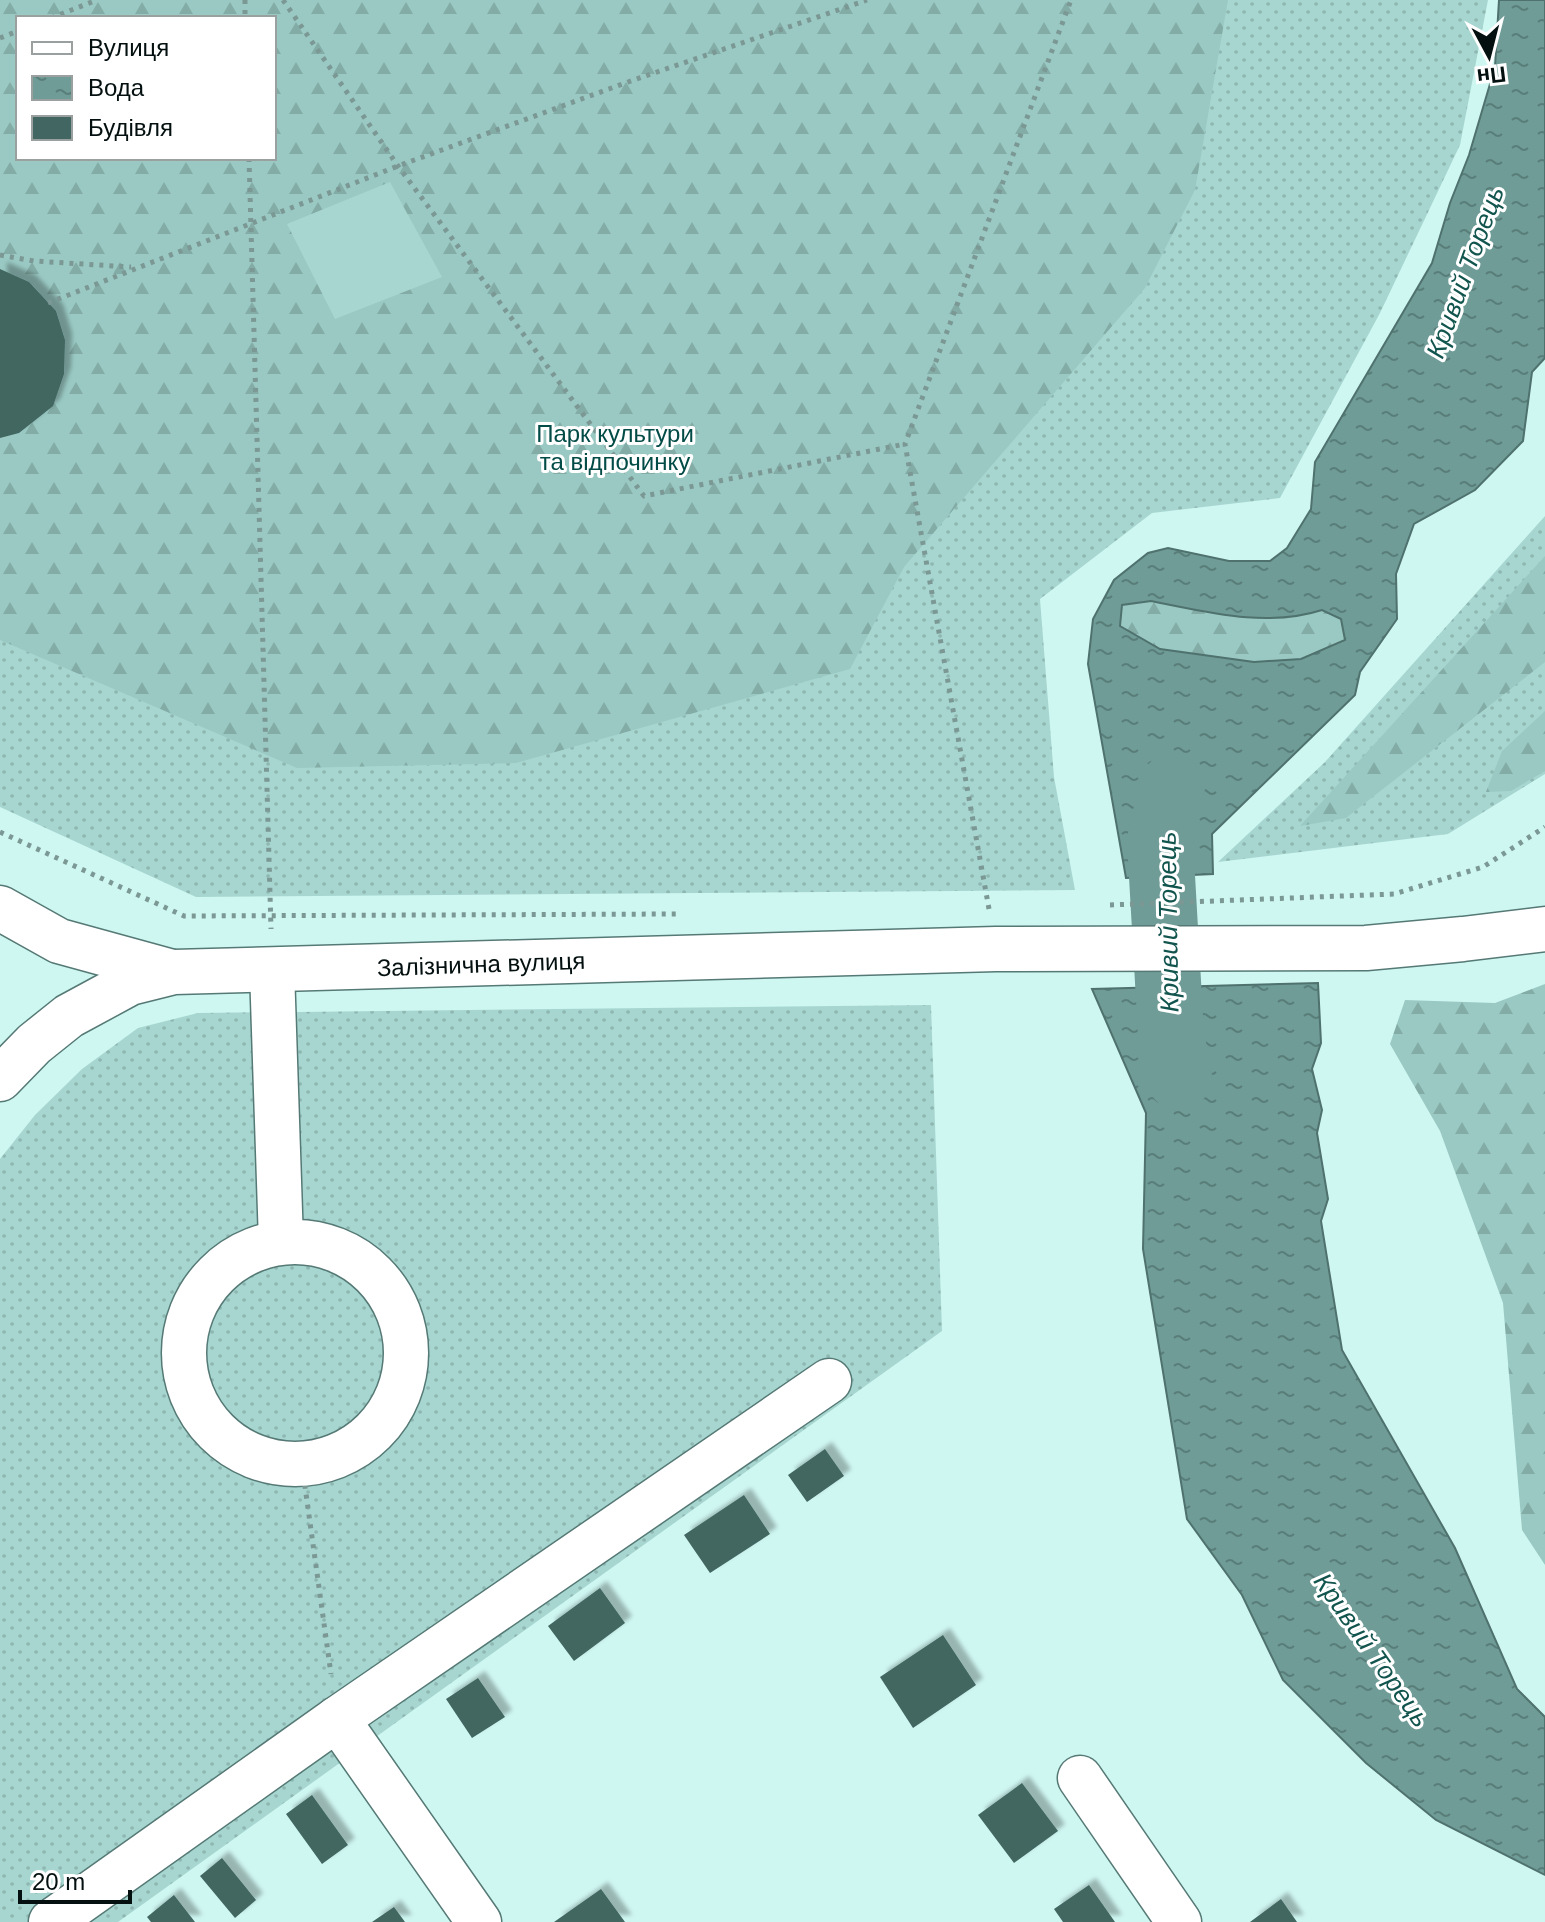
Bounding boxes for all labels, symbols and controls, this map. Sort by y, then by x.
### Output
legend [16,16,276,160]
north arrow [1449,16,1529,96]
text: Вулиця [88,34,169,61]
text: Пн [1475,61,1507,90]
text: Вода [88,74,145,101]
text: Будівля [88,114,173,141]
water label: Кривий Торець [1420,182,1510,362]
park label: Парк культури та відпочинку [536,420,694,475]
water label: Кривий Торець [1151,831,1185,1013]
street label: Залізнична вулиця [376,947,586,981]
water label: Кривий Торець [1308,1567,1436,1733]
scale bar [20,1854,130,1904]
text: 20 m [32,1868,85,1895]

